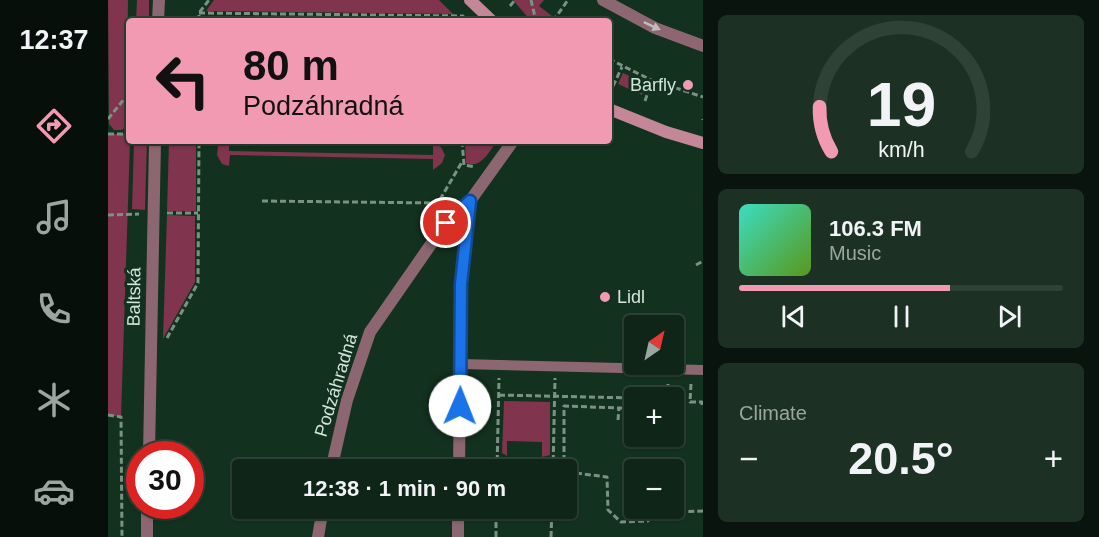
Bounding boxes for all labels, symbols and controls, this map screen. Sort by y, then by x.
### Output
one-way arrow [643,22,660,31]
text: 12:37 [19,25,89,55]
icon: left [144,42,222,120]
text: 80 m [243,42,339,89]
text: 19 [866,70,936,139]
place label: Barfly [630,75,676,95]
marker: Barfly [681,78,695,92]
text: Podzáhradná [243,91,404,121]
icon: directions [33,105,75,147]
text: km/h [878,138,924,162]
icon: music [33,196,75,238]
pin [420,197,471,248]
icon: arrive [429,206,462,239]
text: 106.3 FM [829,216,922,241]
text: Music [829,242,881,264]
street label: Baltská [123,266,145,327]
place label: Lidl [617,287,645,307]
icon: phone [33,288,75,330]
marker: Lidl [598,290,612,304]
icon: previous [777,300,810,333]
icon: pause [885,300,918,333]
icon: next [993,300,1026,333]
north arrow [624,315,684,375]
map controls [624,315,684,519]
street label: Podzáhradná [311,330,362,439]
position arrow [428,374,492,438]
icon: climate [33,379,75,421]
button: + [624,387,684,447]
text: Climate [739,402,807,424]
text: 20.5° [848,433,954,484]
text: − [739,440,758,477]
text: + [1044,440,1063,477]
speed limit sign: 30 [126,441,204,519]
button: − [624,459,684,519]
icon: car [33,470,75,512]
text: 12:38 · 1 min · 90 m [303,476,506,501]

